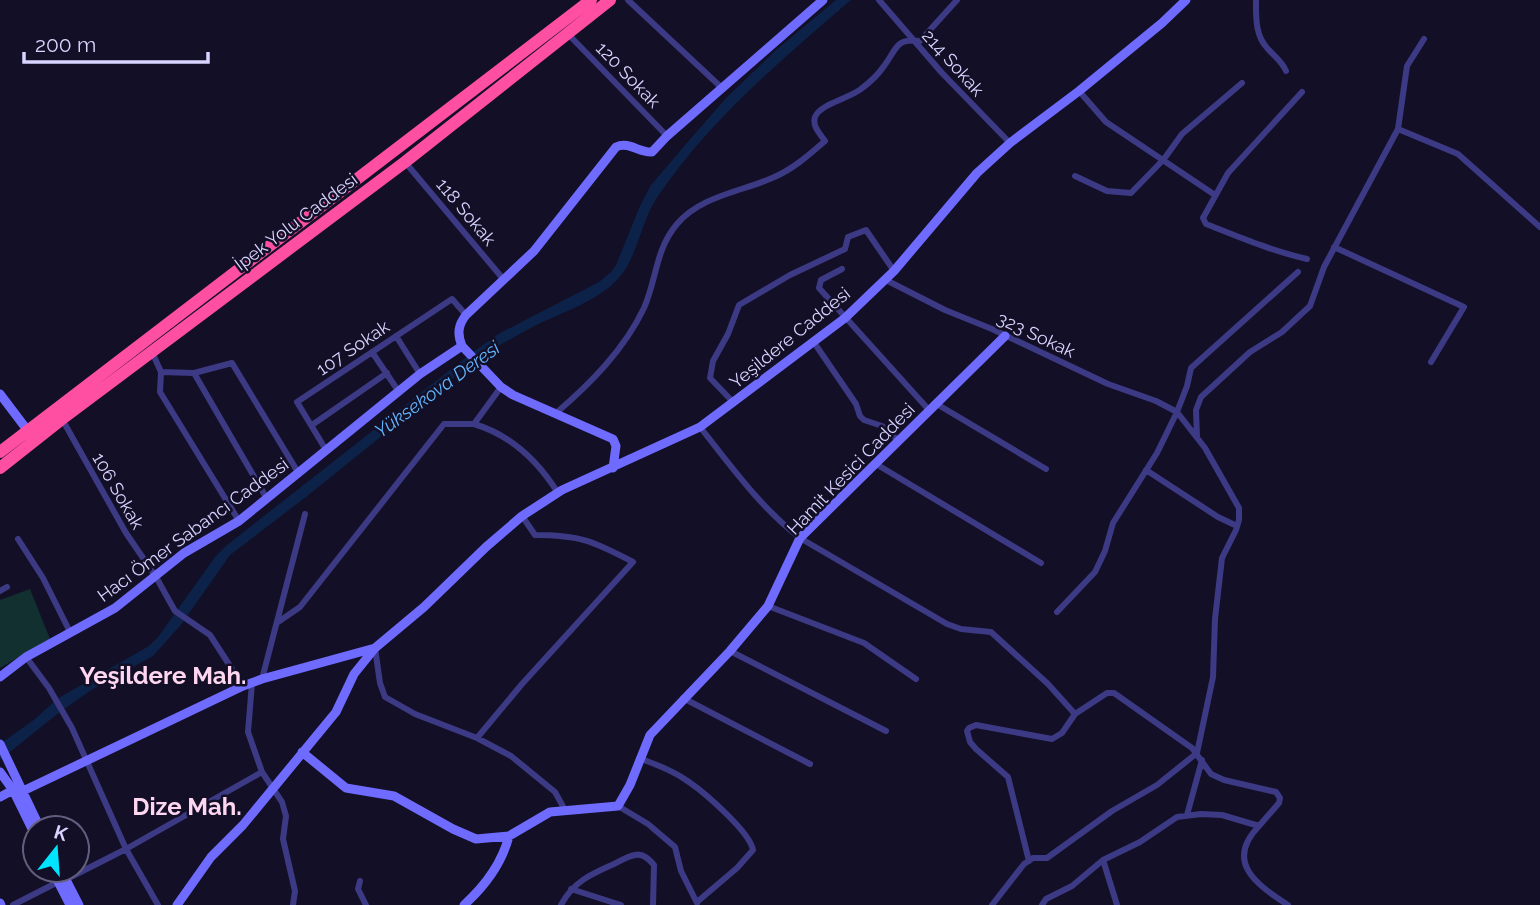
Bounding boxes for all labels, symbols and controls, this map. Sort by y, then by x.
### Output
scale bar [24,21,208,65]
street label: 214 Sokak [918,25,989,100]
text: 200 m [35,32,96,57]
street label: 120 Sokak [592,37,665,112]
street label: İpek Yolu Caddesi [230,169,361,275]
street label: 118 Sokak [432,174,501,250]
street label: Yeşildere Caddesi [725,283,854,393]
street label: 323 Sokak [994,307,1079,362]
street label: 107 Sokak [312,315,394,380]
water label: Yüksekova Deresi [370,336,504,442]
street label: Hamit Kesici Caddesi [783,399,919,539]
street label: 106 Sokak [88,449,149,533]
street label: Hacı Ömer Sabancı Caddesi [93,453,292,606]
district label: Yeşildere Mah. [80,661,247,690]
district label: Dize Mah. [132,792,242,821]
north arrow [21,814,91,884]
text: K [52,820,71,845]

